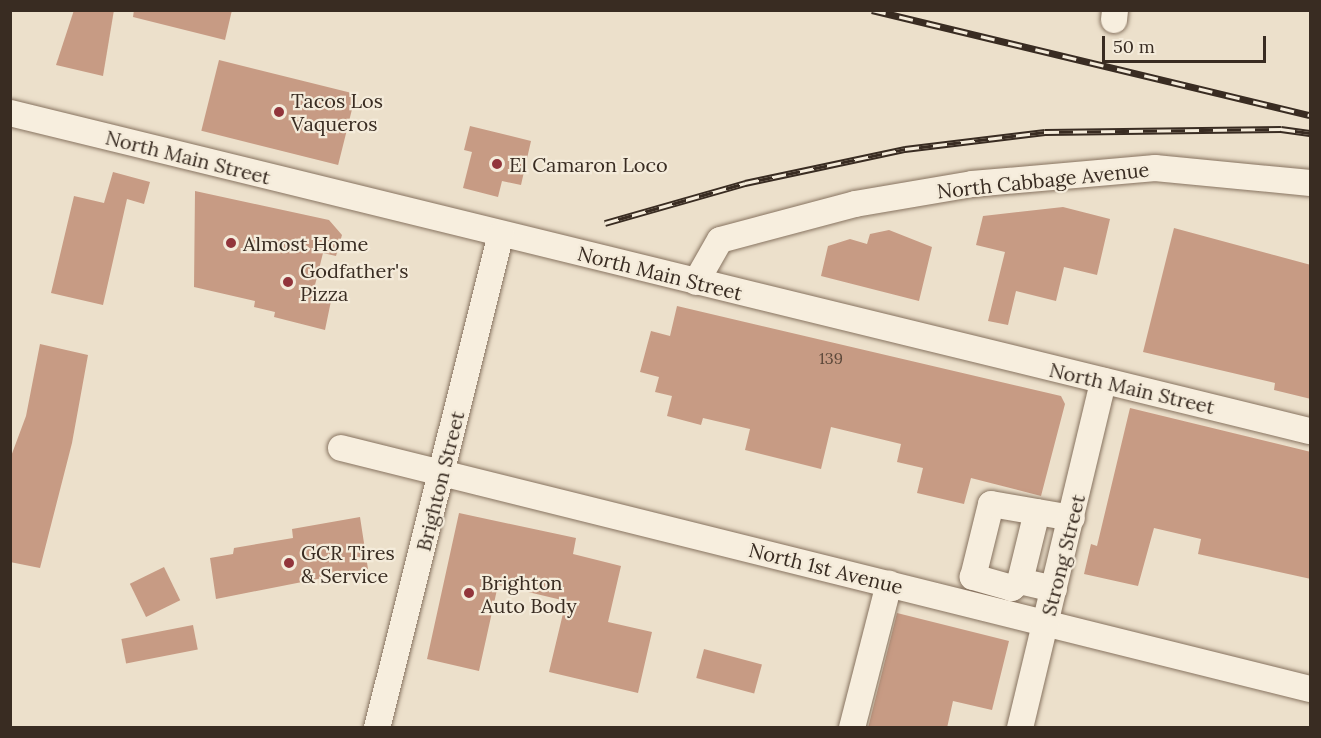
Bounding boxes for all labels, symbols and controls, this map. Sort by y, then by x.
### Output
scale bar [1105,24,1268,62]
text: 50 m [1113,35,1155,58]
place label: Tacos Los Vaqueros [291,88,383,135]
marker: Tacos Los Vaqueros [272,105,286,119]
street label: North Main Street [103,125,273,189]
place label: El Camaron Loco [509,152,668,176]
marker: El Camaron Loco [490,157,504,171]
street label: North Cabbage Avenue [936,157,1150,203]
place label: Almost Home [243,231,368,255]
marker: Almost Home [224,236,238,250]
street label: North Main Street [575,241,745,305]
place label: Godfather's Pizza [300,258,408,305]
marker: Godfather's Pizza [281,275,295,289]
house number: 139 [819,348,843,368]
street label: North Main Street [1047,357,1217,419]
street label: Brighton Street [411,409,469,553]
street label: Strong Street [1036,492,1090,618]
street label: North 1st Avenue [746,537,906,599]
place label: GCR Tires & Service [301,540,395,587]
marker: GCR Tires & Service [282,556,296,570]
place label: Brighton Auto Body [481,570,577,617]
marker: Brighton Auto Body [462,586,476,600]

